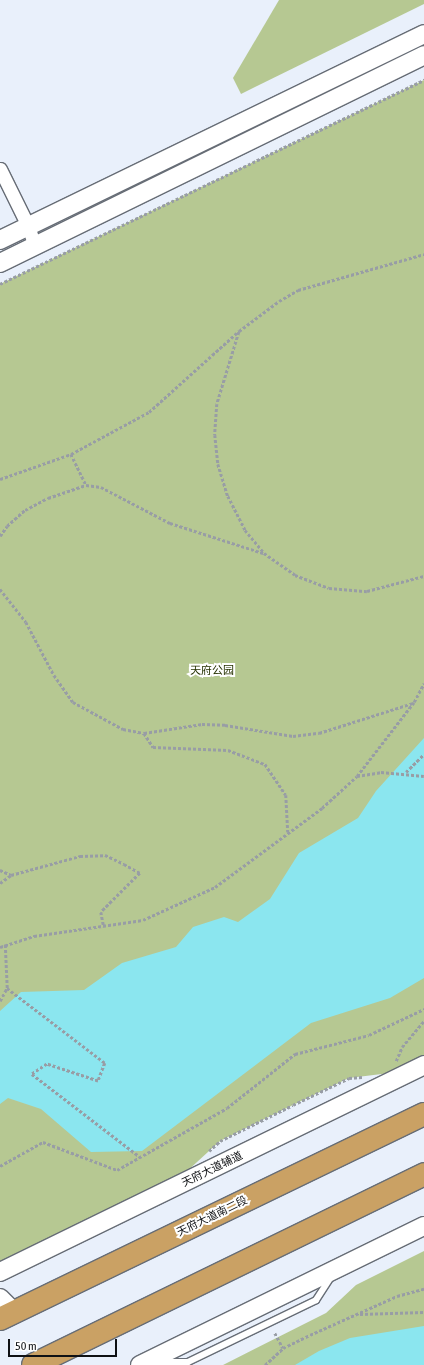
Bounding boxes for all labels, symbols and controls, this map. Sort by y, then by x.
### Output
park label: 天府公园 [190,663,234,677]
street label: 天府大道辅道 [179,1149,245,1189]
street label: 天府大道南二段 [175,1193,249,1239]
scale bar [10,1331,119,1357]
text: 50 m [15,1339,37,1353]

